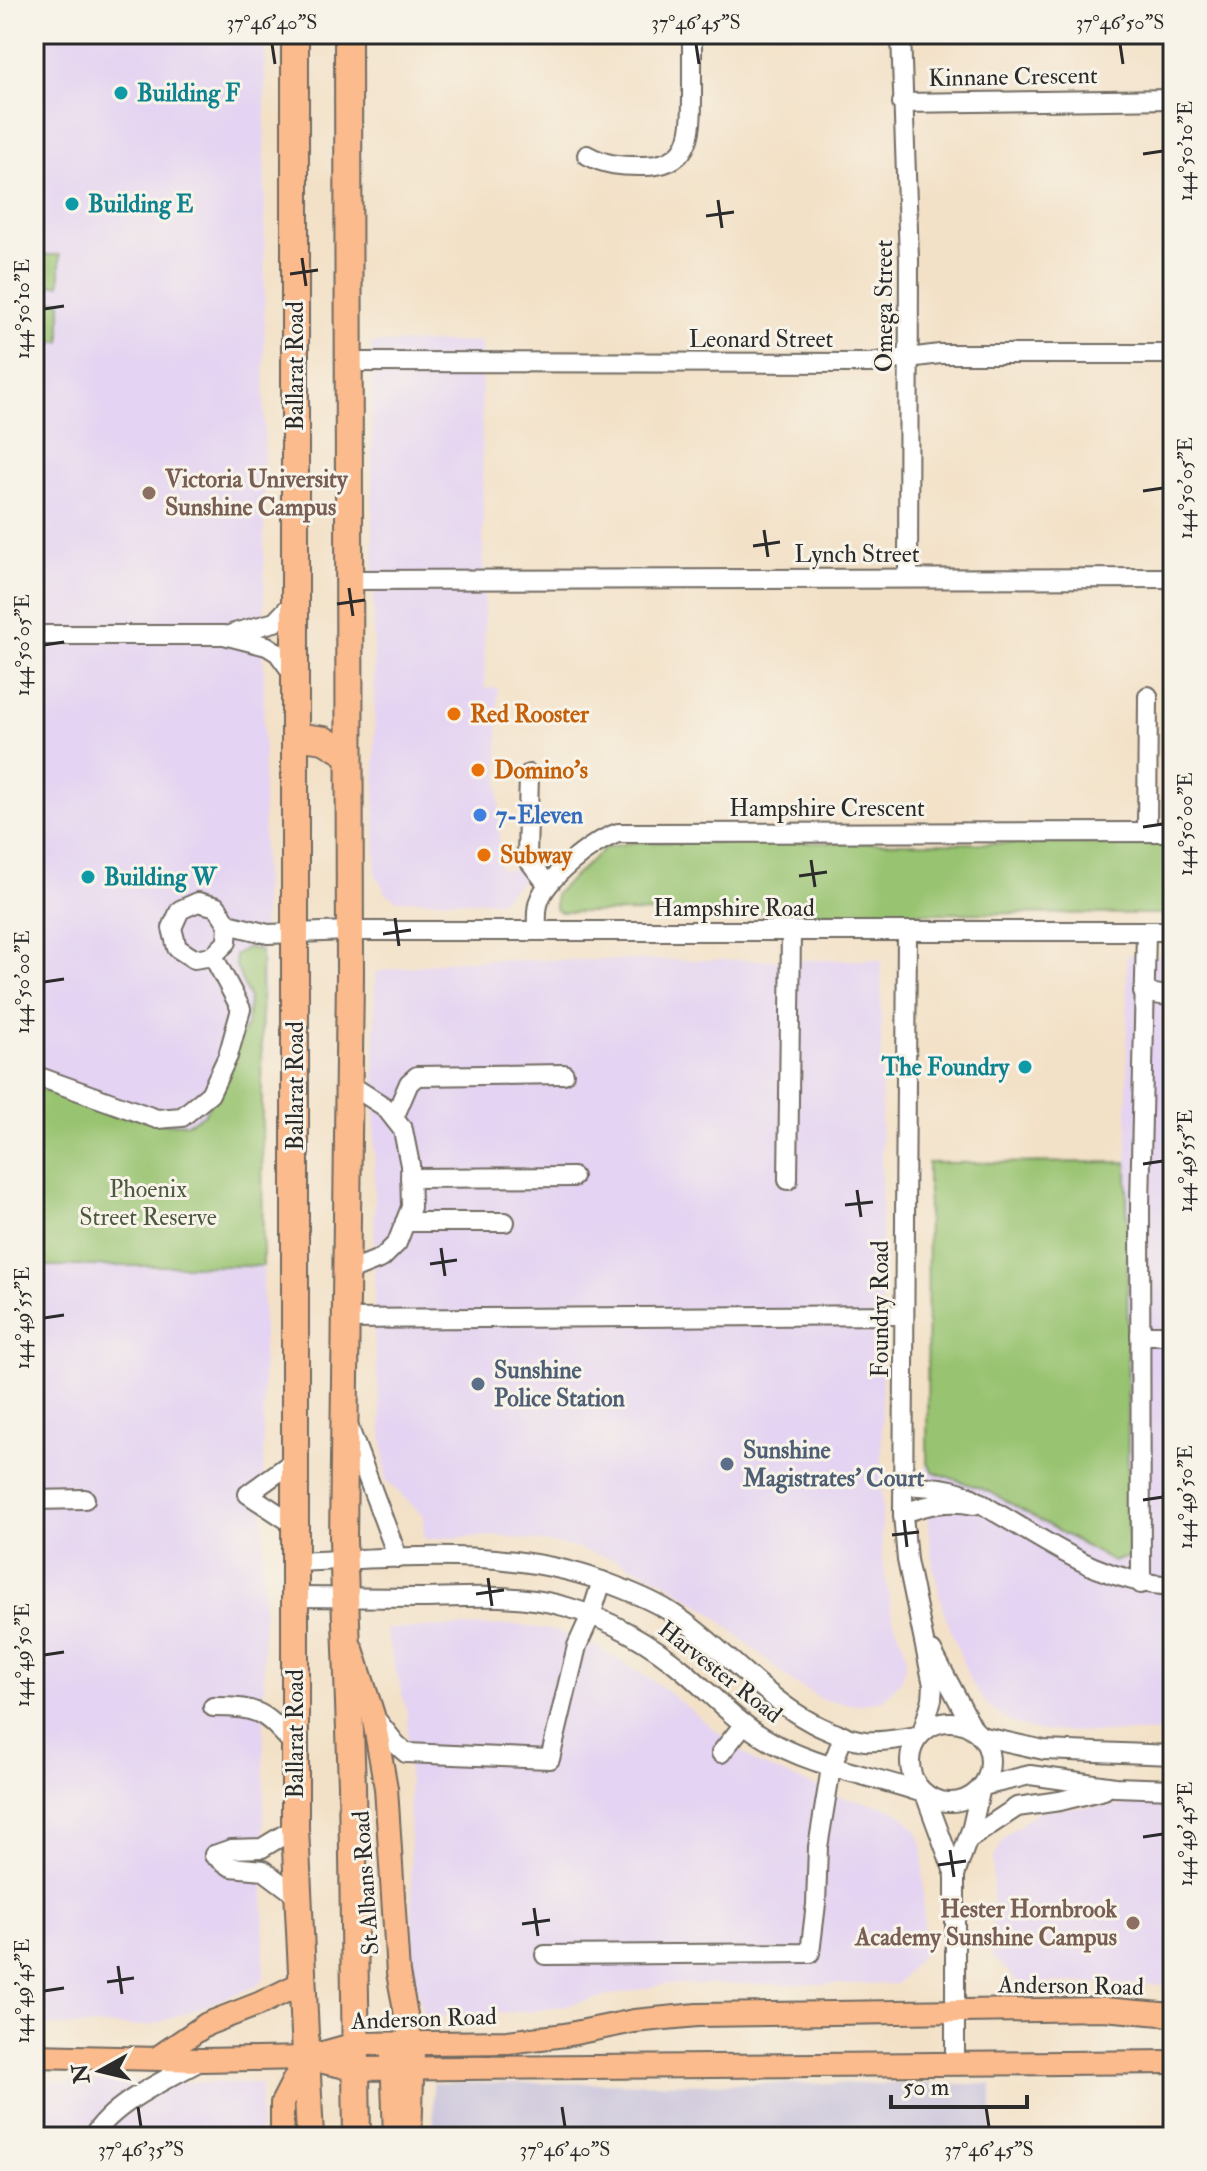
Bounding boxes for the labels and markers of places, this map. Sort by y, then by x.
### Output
place label: Building F [137,78,240,109]
marker: Building F [112,84,130,102]
place label: Building E [88,189,193,220]
marker: Building E [63,195,81,213]
place label: Victoria University Sunshine Campus [164,464,349,523]
marker: Victoria University Sunshine Campus [140,484,158,502]
place label: Red Rooster [470,699,590,730]
marker: Red Rooster [445,705,463,723]
place label: Domino's [494,755,588,786]
marker: Domino's [469,761,487,779]
place label: 7-Eleven [496,800,584,831]
marker: 7-Eleven [471,806,489,824]
place label: Subway [500,840,574,871]
marker: Subway [475,846,493,864]
place label: Building W [104,862,218,893]
marker: Building W [79,868,97,886]
place label: The Foundry [880,1052,1010,1083]
marker: The Foundry [1016,1058,1034,1076]
place label: Sunshine Police Station [494,1355,626,1414]
marker: Sunshine Police Station [469,1375,487,1393]
place label: Sunshine Magistrates' Court [742,1435,925,1494]
marker: Sunshine Magistrates' Court [718,1455,736,1473]
place label: Hester Hornbrook Academy Sunshine Campus [854,1894,1117,1953]
marker: Hester Hornbrook Academy Sunshine Campus [1124,1914,1142,1932]

